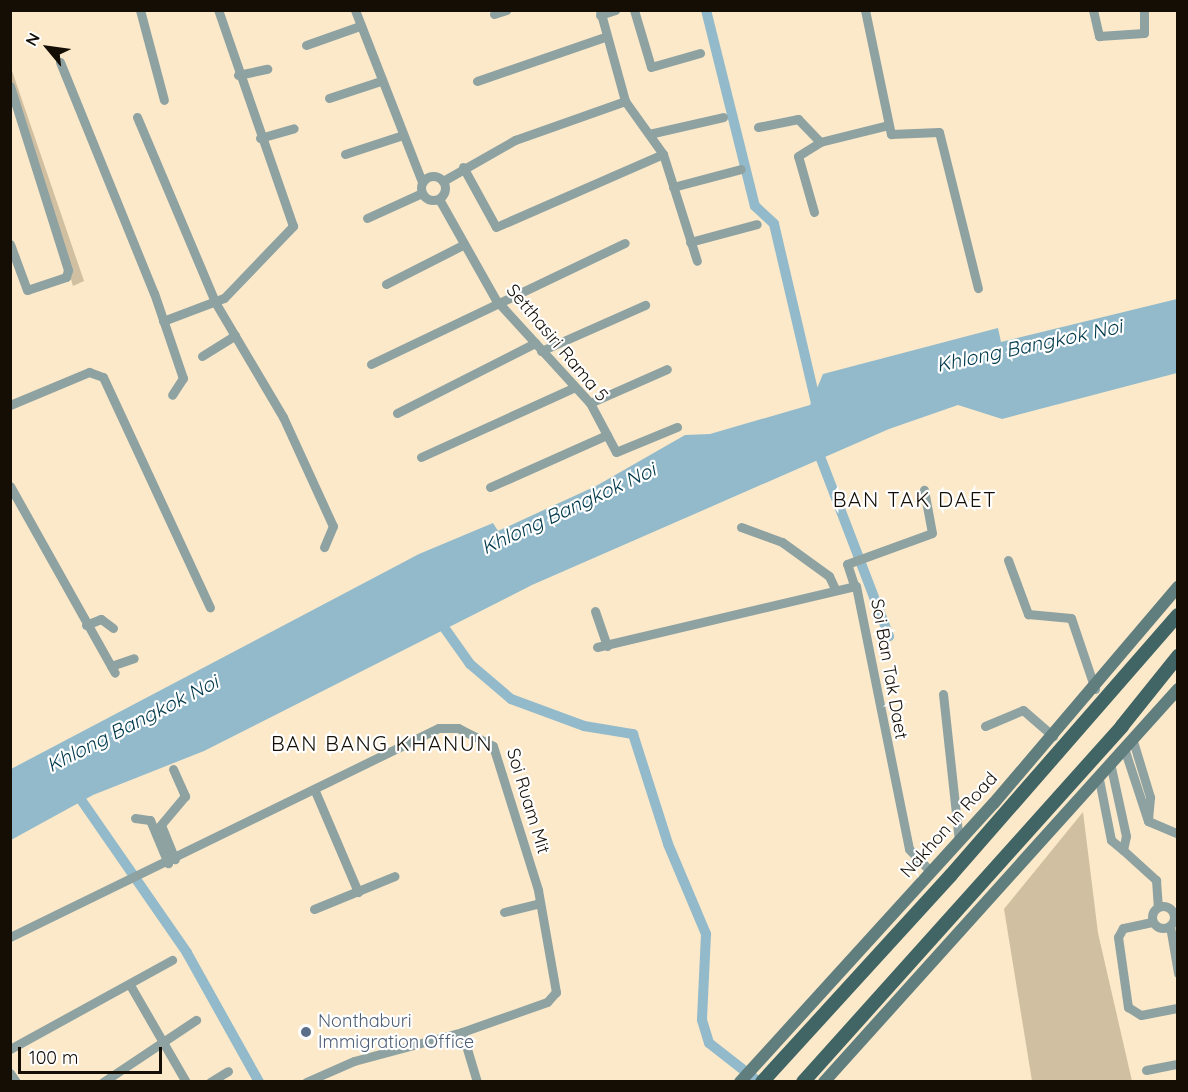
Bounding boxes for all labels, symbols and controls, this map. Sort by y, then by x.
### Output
north arrow [18,18,78,78]
text: N [21,29,44,49]
street label: Setthasiri Rama 5 [502,280,612,406]
water label: Khlong Bangkok Noi [934,314,1124,376]
water label: Khlong Bangkok Noi [477,457,659,559]
district label: BAN TAK DAET [833,486,997,512]
street label: Soi Ban Tak Daet [866,597,912,741]
water label: Khlong Bangkok Noi [42,669,222,777]
district label: BAN BANG KHANUN [271,730,493,756]
street label: Soi Ruam Mit [502,746,554,856]
street label: Nakhon In Road [896,768,1002,882]
place label: Nonthaburi Immigration Office [318,1011,474,1054]
marker: Nonthaburi Immigration Office [299,1025,313,1039]
scale bar [21,1035,165,1073]
text: 100 m [29,1046,78,1069]

